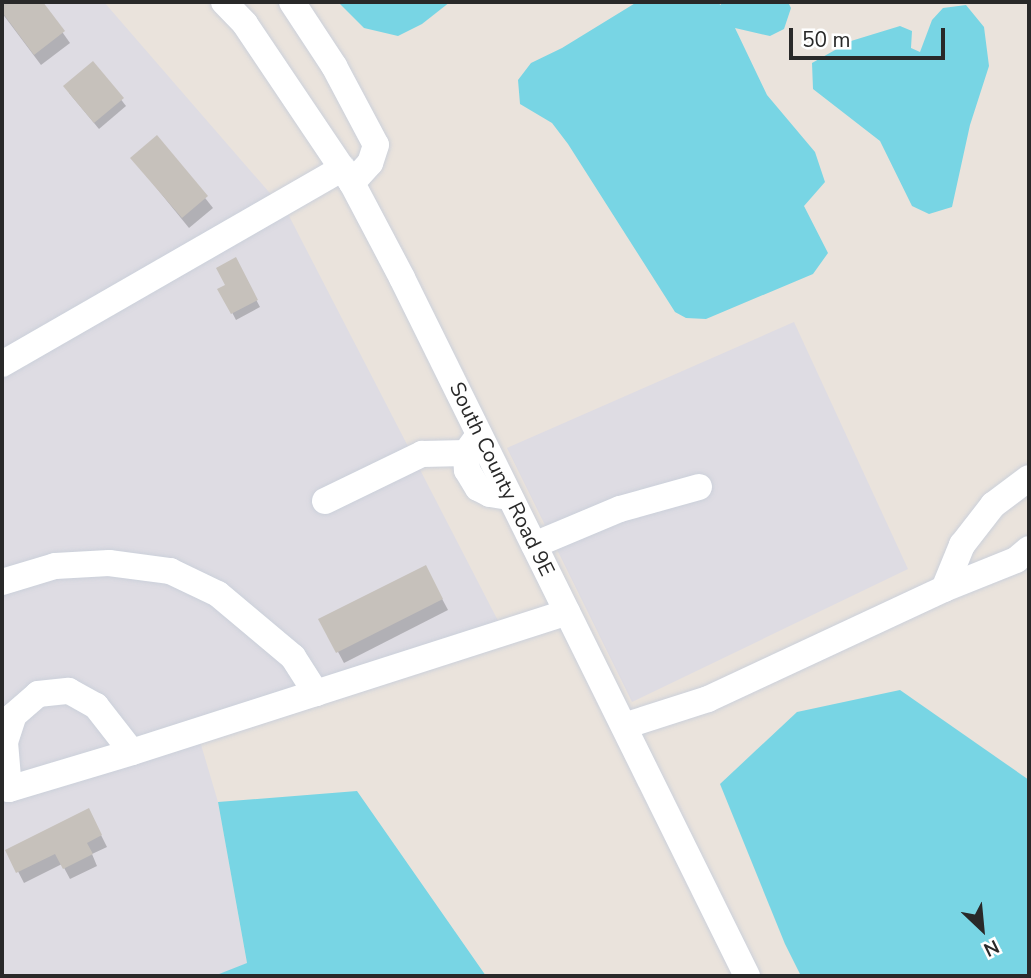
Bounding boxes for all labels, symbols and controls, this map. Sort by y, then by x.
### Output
scale bar [793,14,949,58]
text: 50 m [802,26,851,54]
street label: South County Road 9E [444,378,560,580]
north arrow [947,894,1017,964]
text: N [979,933,1003,963]

